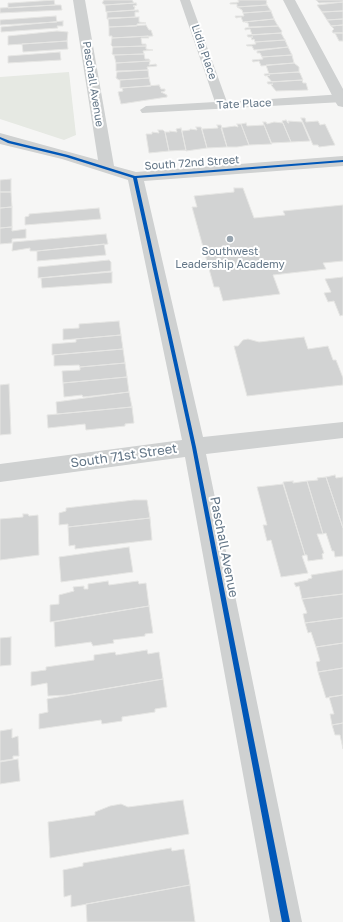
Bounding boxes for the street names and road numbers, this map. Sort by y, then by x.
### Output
street label: Lidia Place [188,23,220,81]
street label: Paschall Avenue [80,40,106,128]
street label: Tate Place [216,96,272,112]
street label: South 72nd Street [144,153,240,173]
street label: South 71st Street [70,441,178,471]
street label: Paschall Avenue [207,495,241,599]

